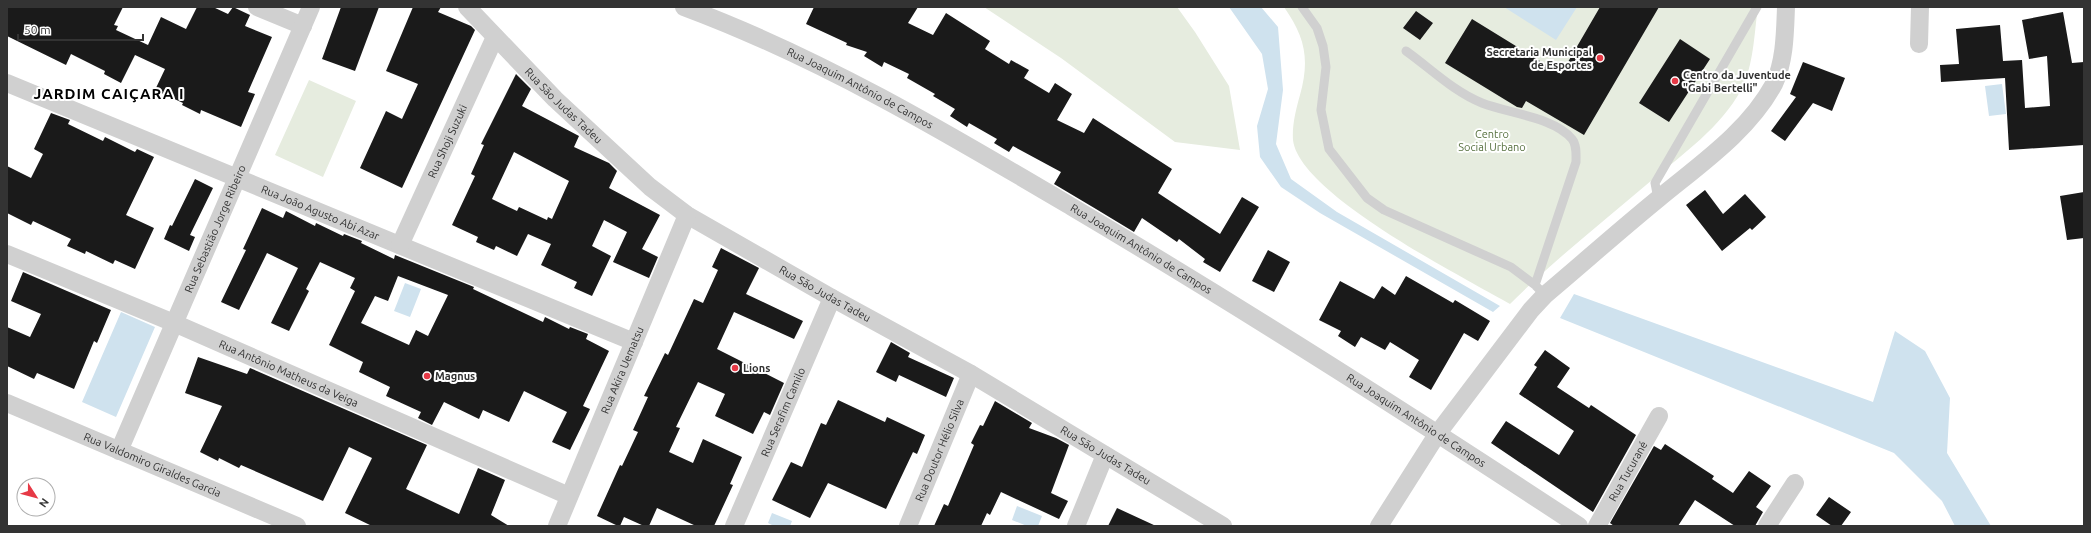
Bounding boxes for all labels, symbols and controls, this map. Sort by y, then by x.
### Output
scale bar [18,16,143,42]
text: 50 m [24,23,51,36]
street label: Rua Joaquim Antônio de Campos [785,45,935,131]
place label: Secretaria Municipal de Esportes [1486,46,1593,71]
marker: Secretaria Municipal de Esportes [1595,53,1605,63]
street label: Rua São Judas Tadeu [522,65,605,146]
place label: Centro da Juventude "Gabi Bertelli" [1683,69,1791,94]
marker: Centro da Juventude "Gabi Bertelli" [1670,76,1680,86]
district label: JARDIM CAIÇARA I [34,85,184,103]
street label: Rua Shoji Suzuki [425,103,469,180]
park label: Centro Social Urbano [1458,128,1526,153]
street label: Rua Sebastião Jorge Ribeiro [182,163,248,295]
street label: Rua João Agusto Abi Azar [260,183,382,242]
street label: Rua Joaquim Antônio de Campos [1068,202,1214,296]
street label: Rua São Judas Tadeu [777,263,873,324]
street label: Rua Akira Uematsu [599,325,646,415]
street label: Rua Antônio Matheus da Veiga [217,338,360,409]
place label: Lions [743,362,770,374]
marker: Lions [730,363,740,373]
street label: Rua Serafim Camilo [759,366,807,458]
place label: Magnus [435,370,475,382]
marker: Magnus [422,371,432,381]
street label: Rua Joaquim Antônio de Campos [1344,371,1488,469]
street label: Rua Doutor Hélio Silva [913,397,966,503]
street label: Rua São Judas Tadeu [1059,424,1153,487]
street label: Rua Valdomiro Giraldes Garcia [82,430,223,499]
street label: Rua Tucurané [1606,439,1650,503]
north arrow [16,477,56,517]
text: N [37,496,51,510]

